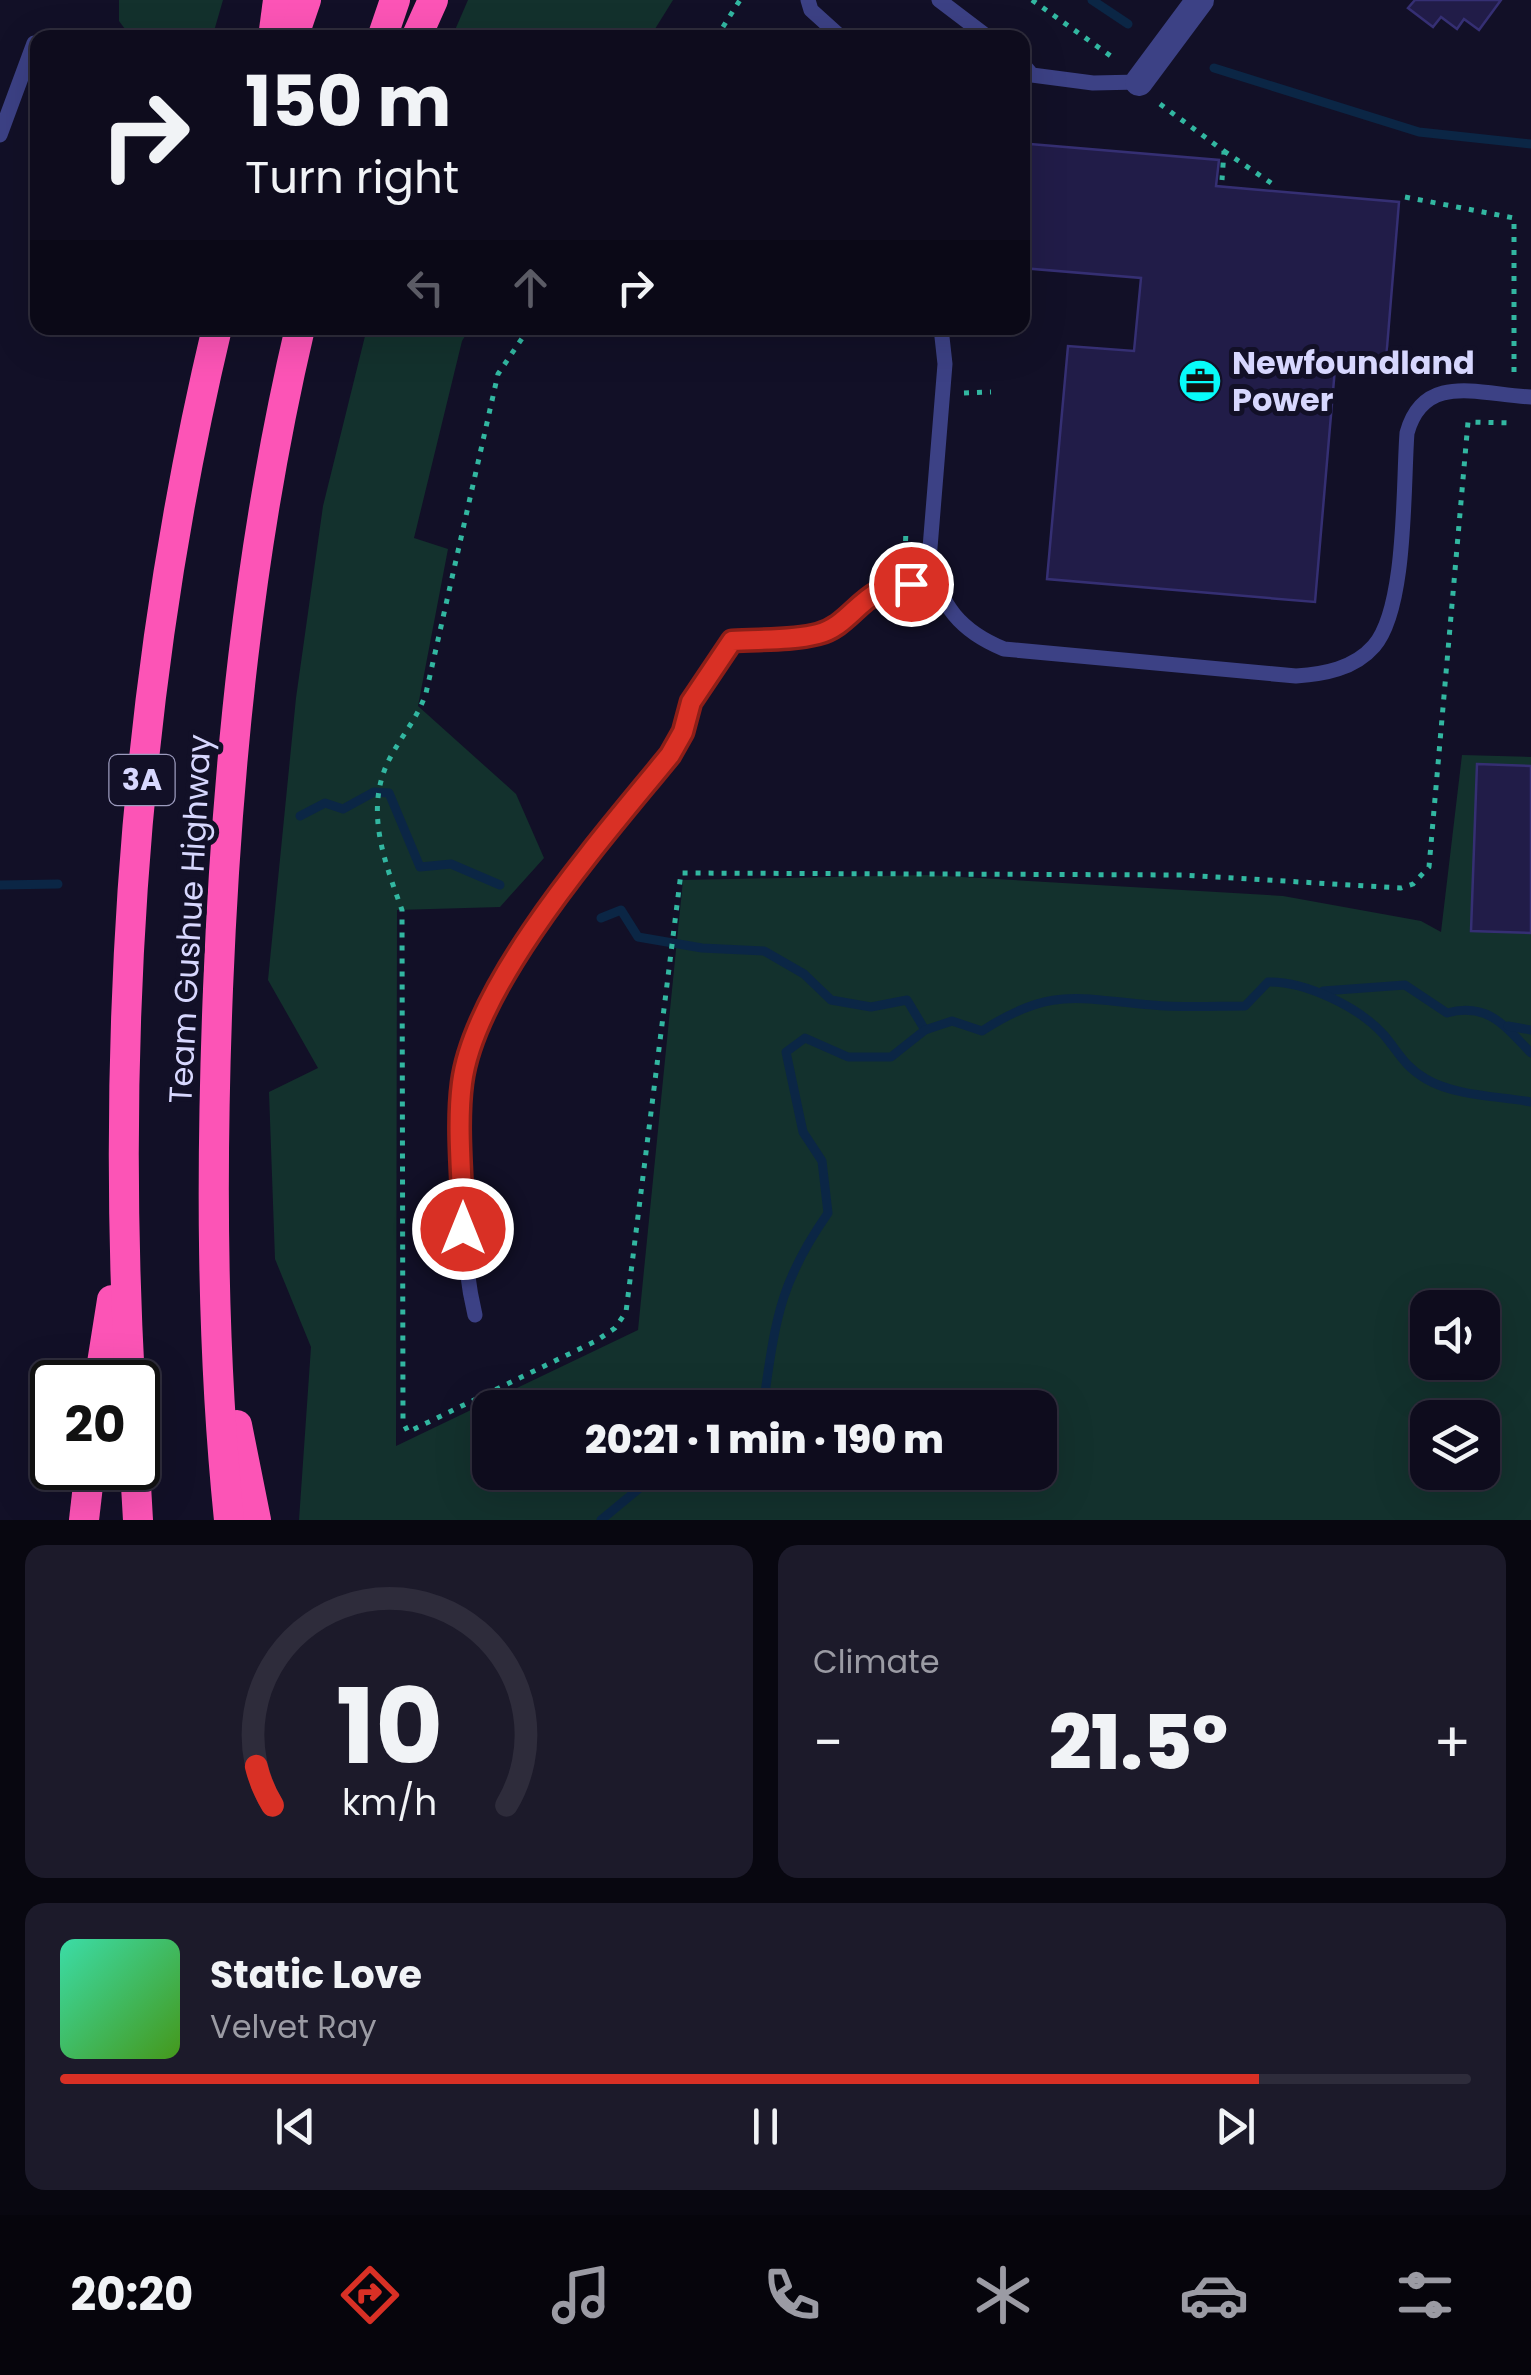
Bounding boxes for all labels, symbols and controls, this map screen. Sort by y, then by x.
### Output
text: 150 m [245,52,451,151]
icon: right [80,70,210,200]
text: Turn right [245,146,459,209]
icon: left [398,260,453,315]
icon: ahead [503,260,558,315]
icon: right [608,260,663,315]
place label: Newfoundland Power [1232,340,1475,422]
office icon: Newfoundland Power [1177,358,1223,404]
pin [869,542,954,627]
icon: arrive [884,557,939,612]
street label: Team Gushue Highway [157,733,222,1105]
road number: 3A [110,755,174,805]
position arrow [411,1177,515,1281]
map controls [1410,1290,1500,1490]
button: sound [1410,1290,1500,1380]
speed limit sign: 20 [30,1360,160,1490]
button: layers [1410,1400,1500,1490]
text: 20:21 · 1 min · 190 m [585,1413,944,1466]
text: Climate [813,1639,940,1684]
text: 10 [336,1654,442,1799]
text: 21.5° [1049,1690,1228,1795]
text: − [813,1704,843,1781]
text: + [1433,1704,1471,1781]
text: km/h [341,1777,437,1828]
text: Static Love [210,1948,422,2001]
text: Velvet Ray [210,2004,376,2049]
icon: previous [268,2099,323,2154]
icon: pause [738,2099,793,2154]
icon: next [1208,2099,1263,2154]
icon: directions [335,2260,405,2330]
icon: music [546,2260,616,2330]
icon: phone [757,2260,827,2330]
icon: climate [968,2260,1038,2330]
icon: car [1179,2260,1249,2330]
icon: filters [1390,2260,1460,2330]
text: 20:20 [71,2263,193,2326]

